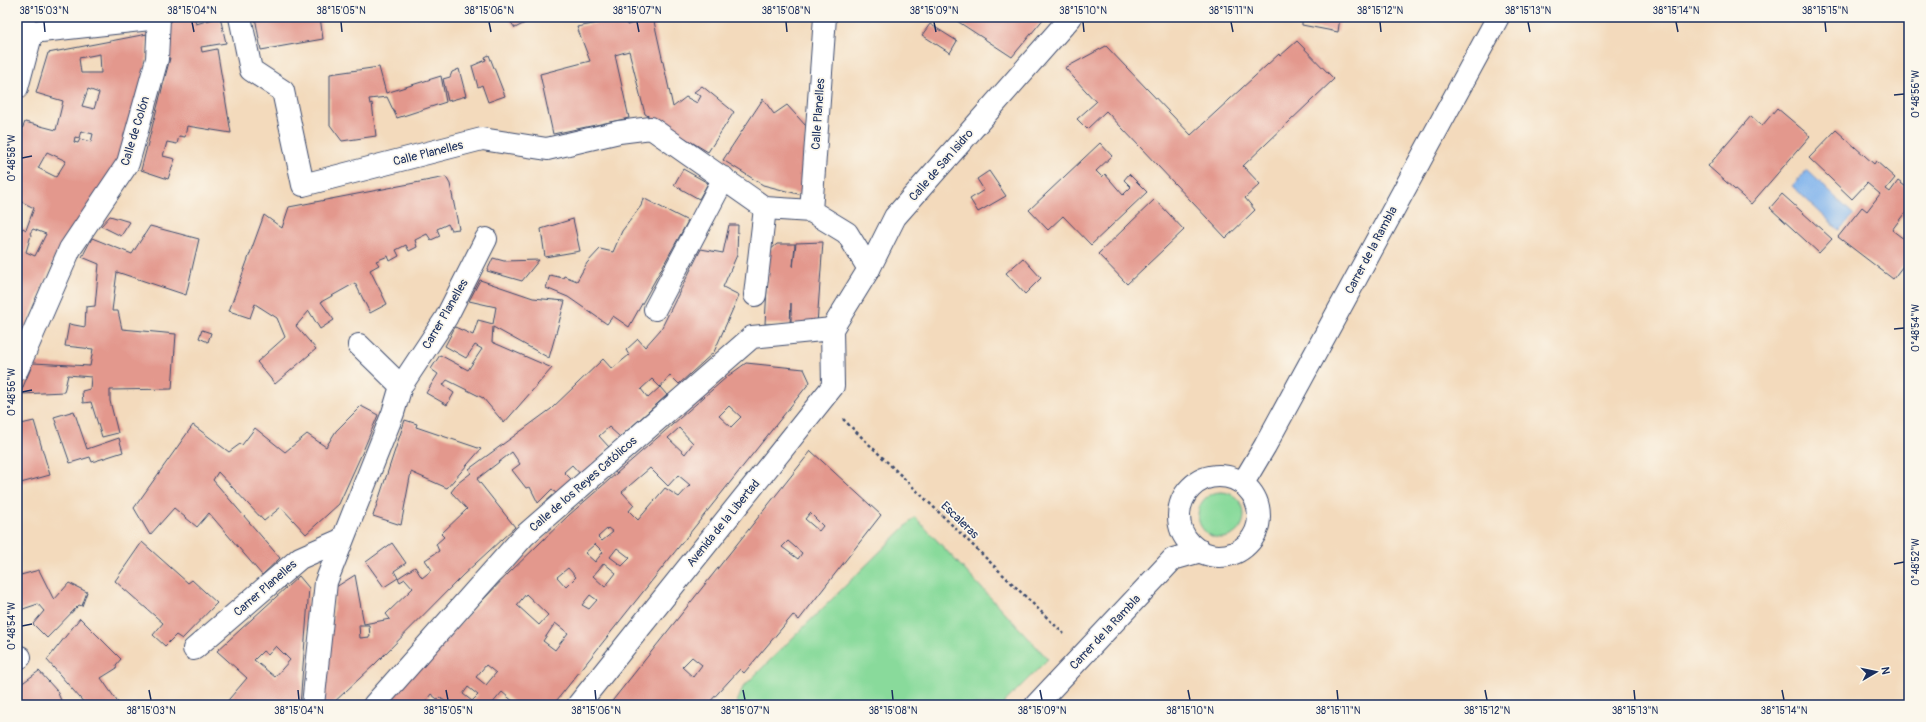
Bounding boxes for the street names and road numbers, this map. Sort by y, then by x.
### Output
street label: Calle Planelles [809,77,829,150]
street label: Calle de Colón [118,94,153,168]
street label: Calle de San Isidro [906,126,977,204]
street label: Calle Planelles [392,137,465,169]
street label: Carrer de la Rambla [1342,203,1401,297]
street label: Carrer Planelles [419,276,472,352]
street label: Calle de los Reyes Católicos [526,433,641,535]
street label: Avenida de la Libertad [684,477,763,570]
street label: Escaleras [937,499,982,543]
street label: Carrer Planelles [231,557,300,620]
street label: Carrer de la Rambla [1067,591,1144,673]

